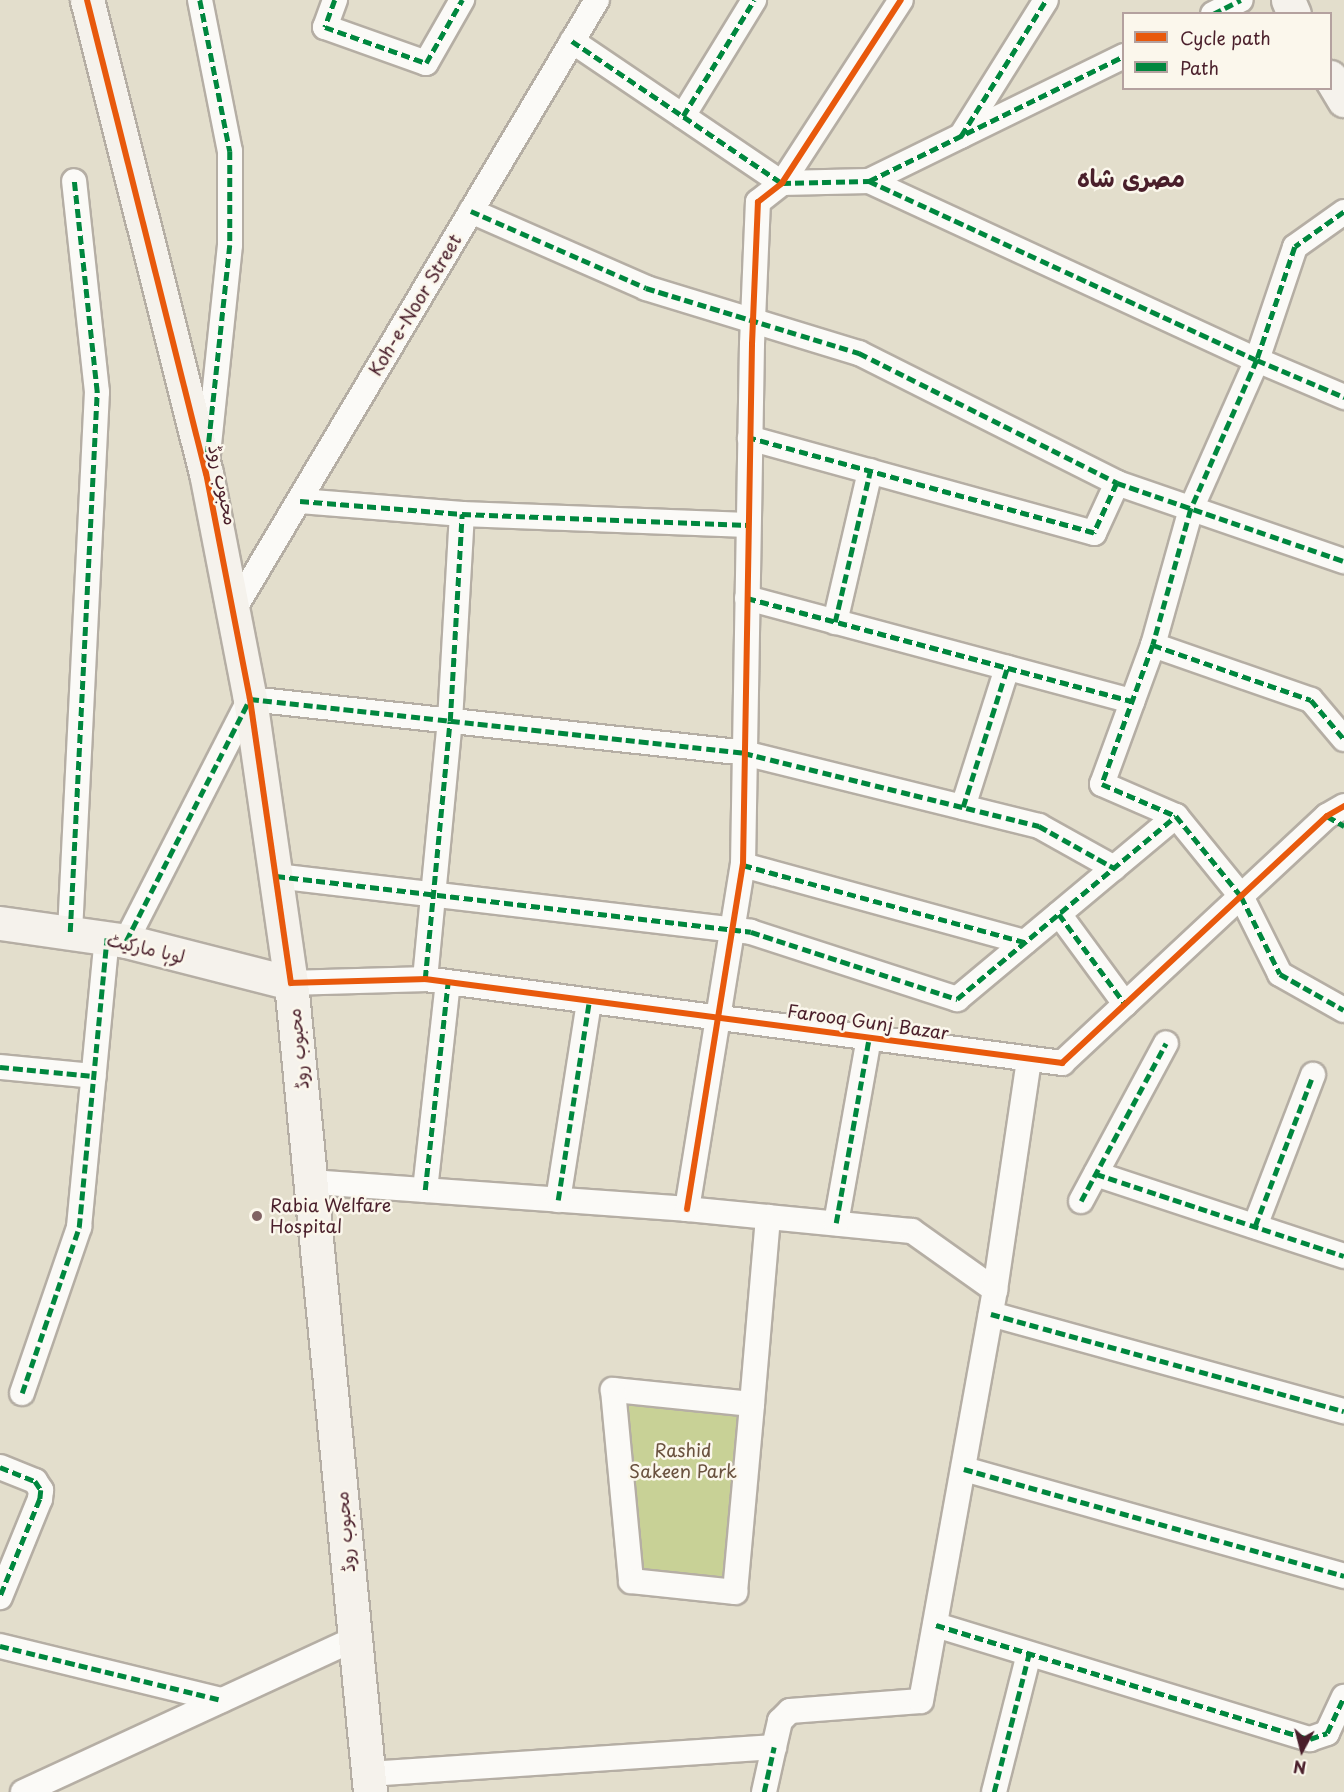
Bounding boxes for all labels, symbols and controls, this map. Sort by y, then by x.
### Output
legend [1122,12,1332,90]
text: Cycle path [1180,24,1271,51]
text: Path [1180,54,1219,81]
district label: مصری شاہ [1077,164,1185,192]
street label: Koh-e-Noor Street [364,230,466,380]
street label: محبوب روڈ [204,443,242,527]
street label: لوہا مارکیٹ [105,929,187,967]
street label: Farooq Gunj Bazar [786,1000,950,1044]
street label: محبوب روڈ [283,1007,313,1091]
place label: Rabia Welfare Hospital [270,1195,394,1238]
marker: Rabia Welfare Hospital [248,1207,266,1225]
park label: Rashid Sakeen Park [628,1440,738,1482]
street label: محبوب روڈ [331,1491,359,1573]
north arrow [1272,1720,1332,1780]
text: N [1292,1755,1308,1781]

